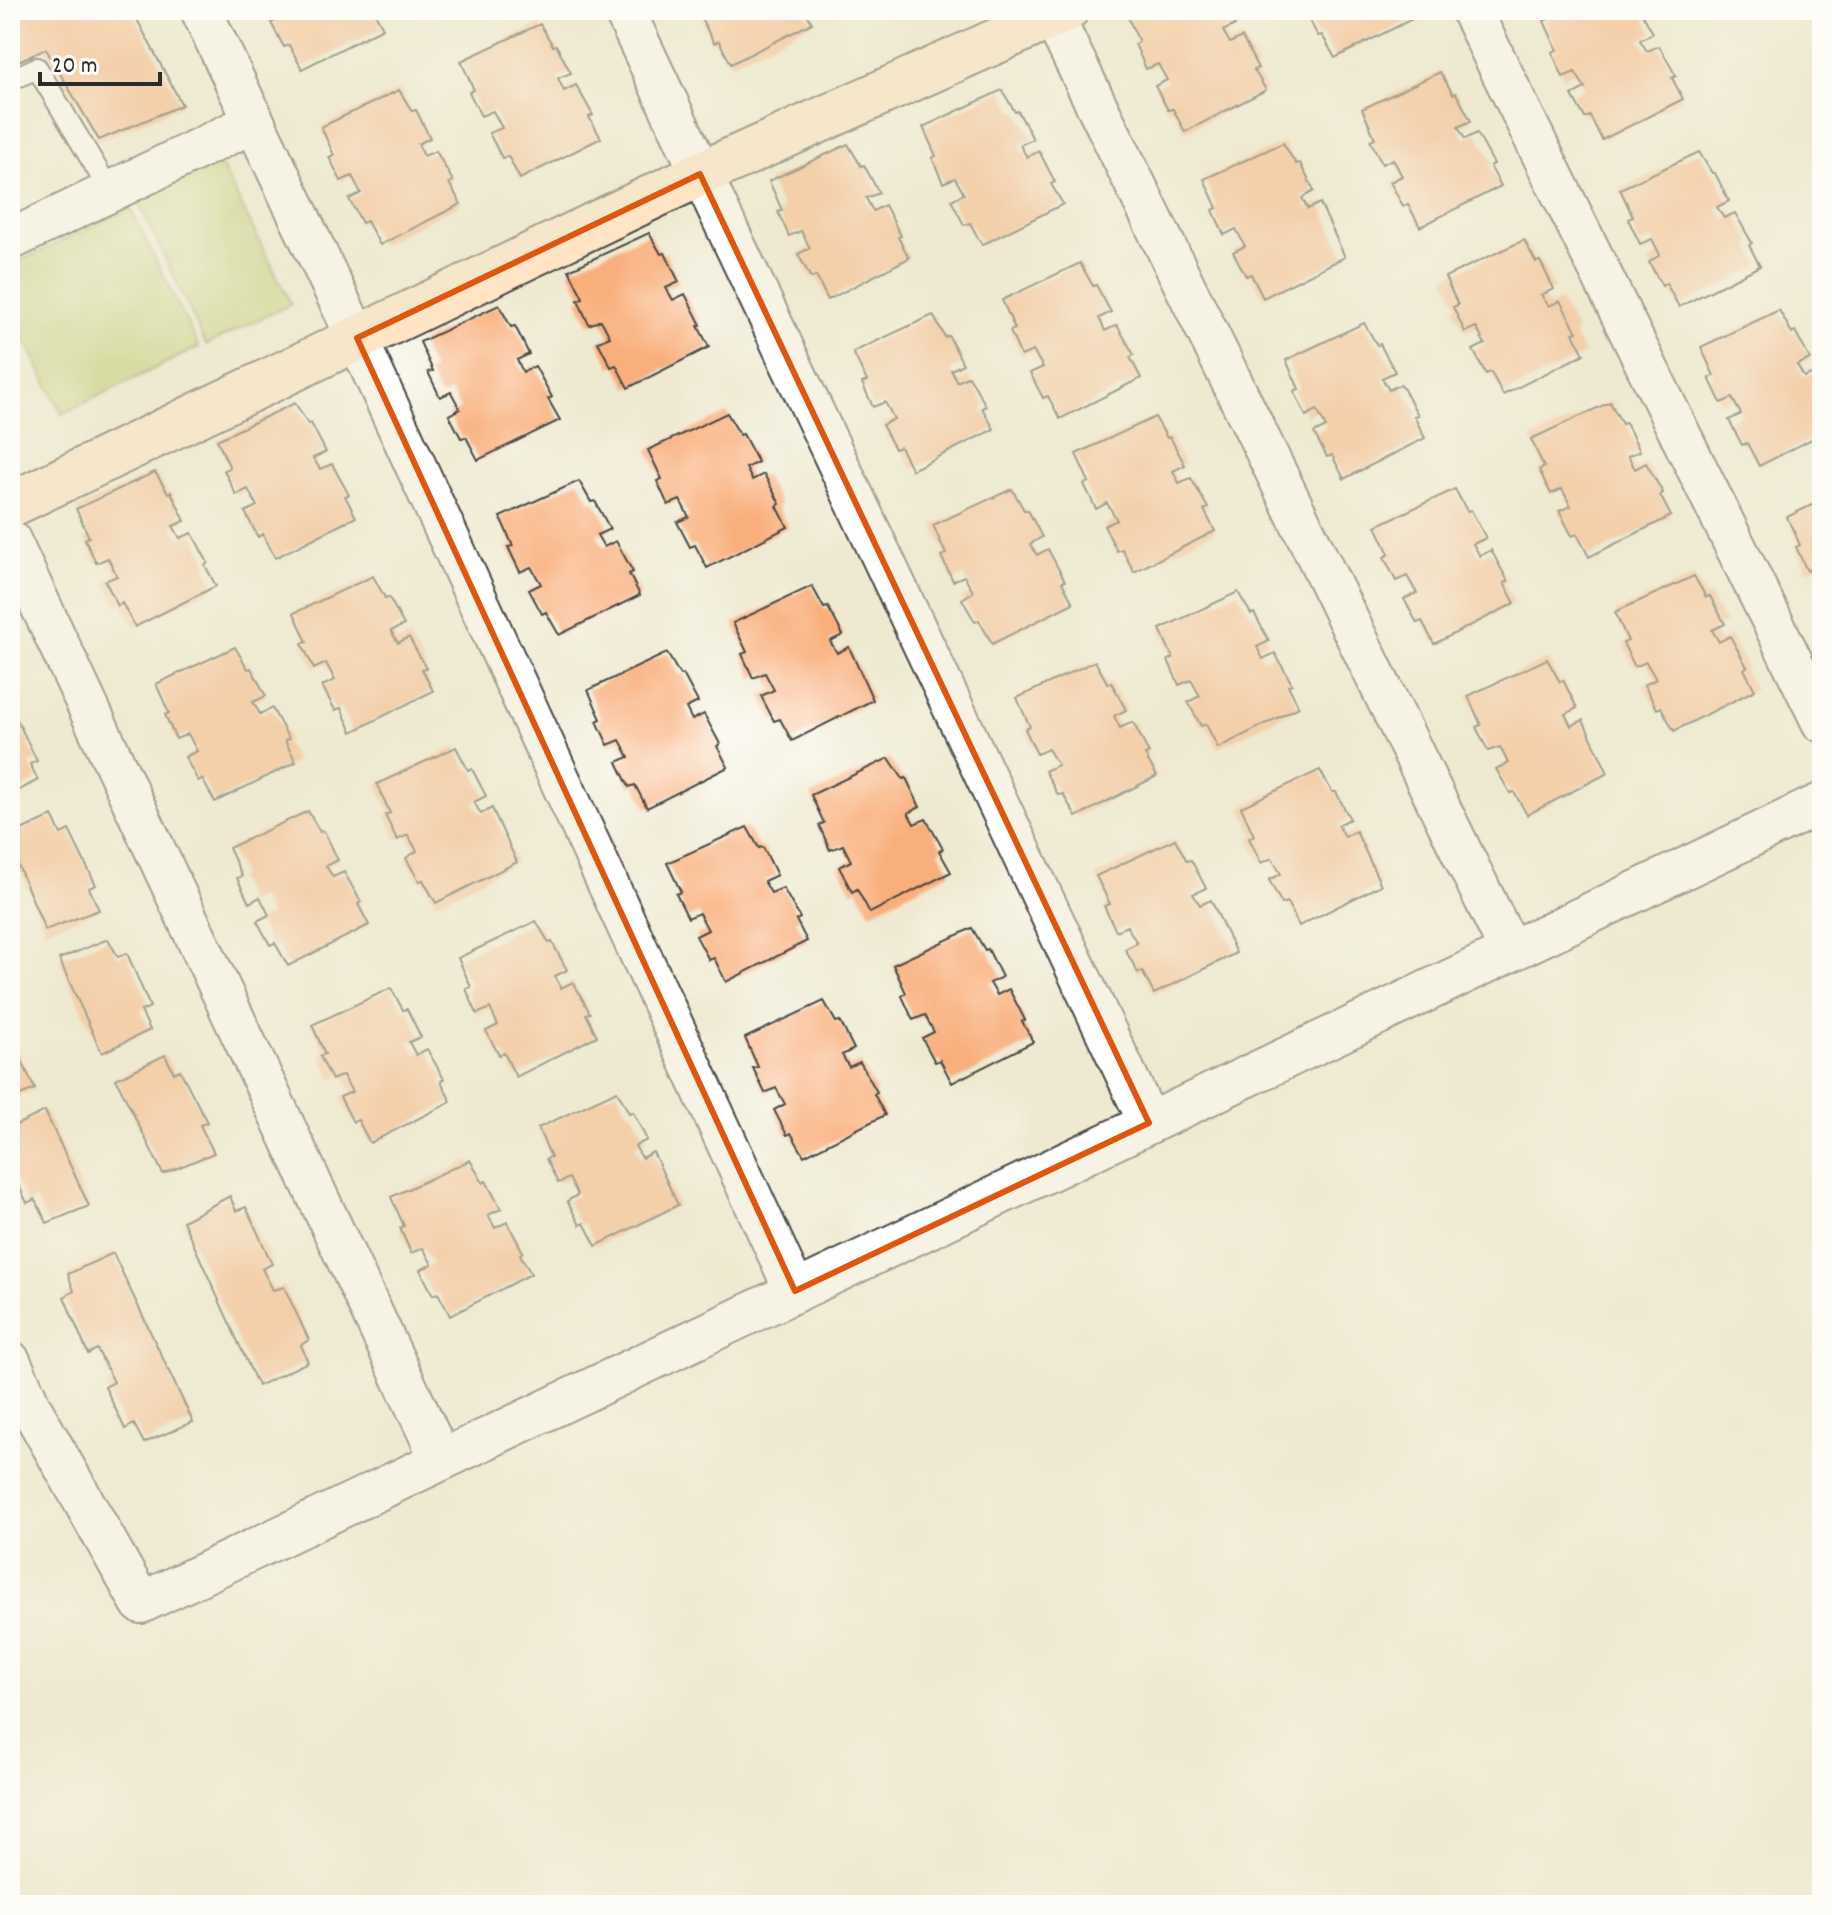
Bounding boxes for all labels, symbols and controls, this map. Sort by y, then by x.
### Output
scale bar [40,36,160,86]
text: 20 m [52,50,98,84]

